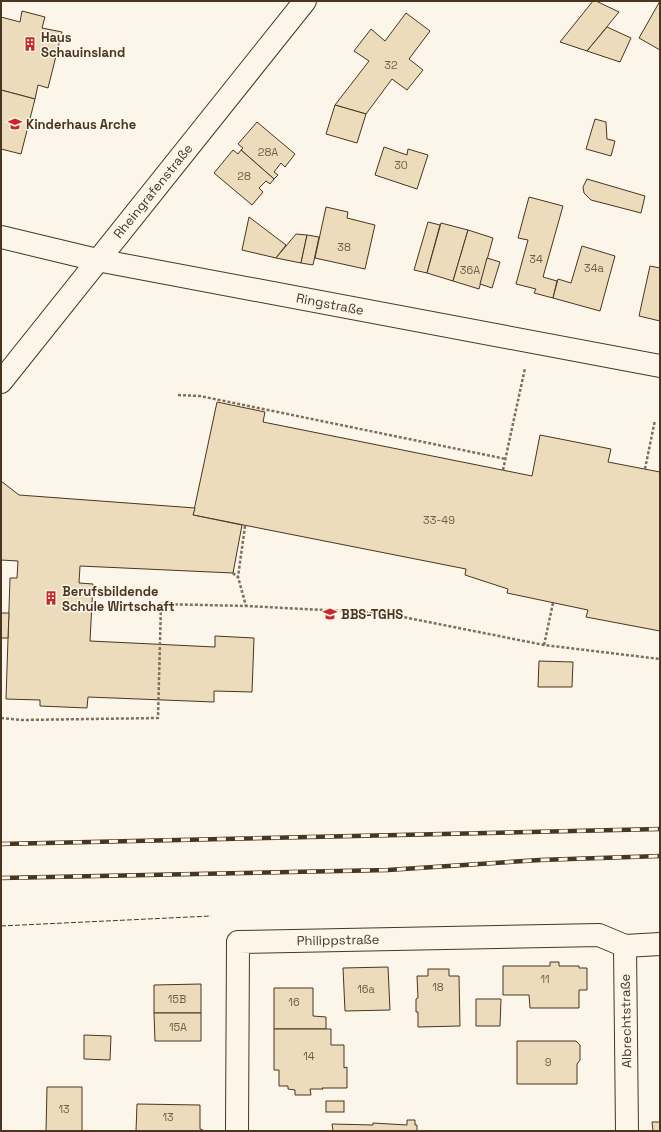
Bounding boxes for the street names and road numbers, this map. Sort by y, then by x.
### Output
street label: Rheingrafenstraße [110,140,196,242]
street label: Ringstraße [295,289,365,319]
street label: Philippstraße [296,931,380,949]
street label: Albrechtstraße [617,974,635,1068]

